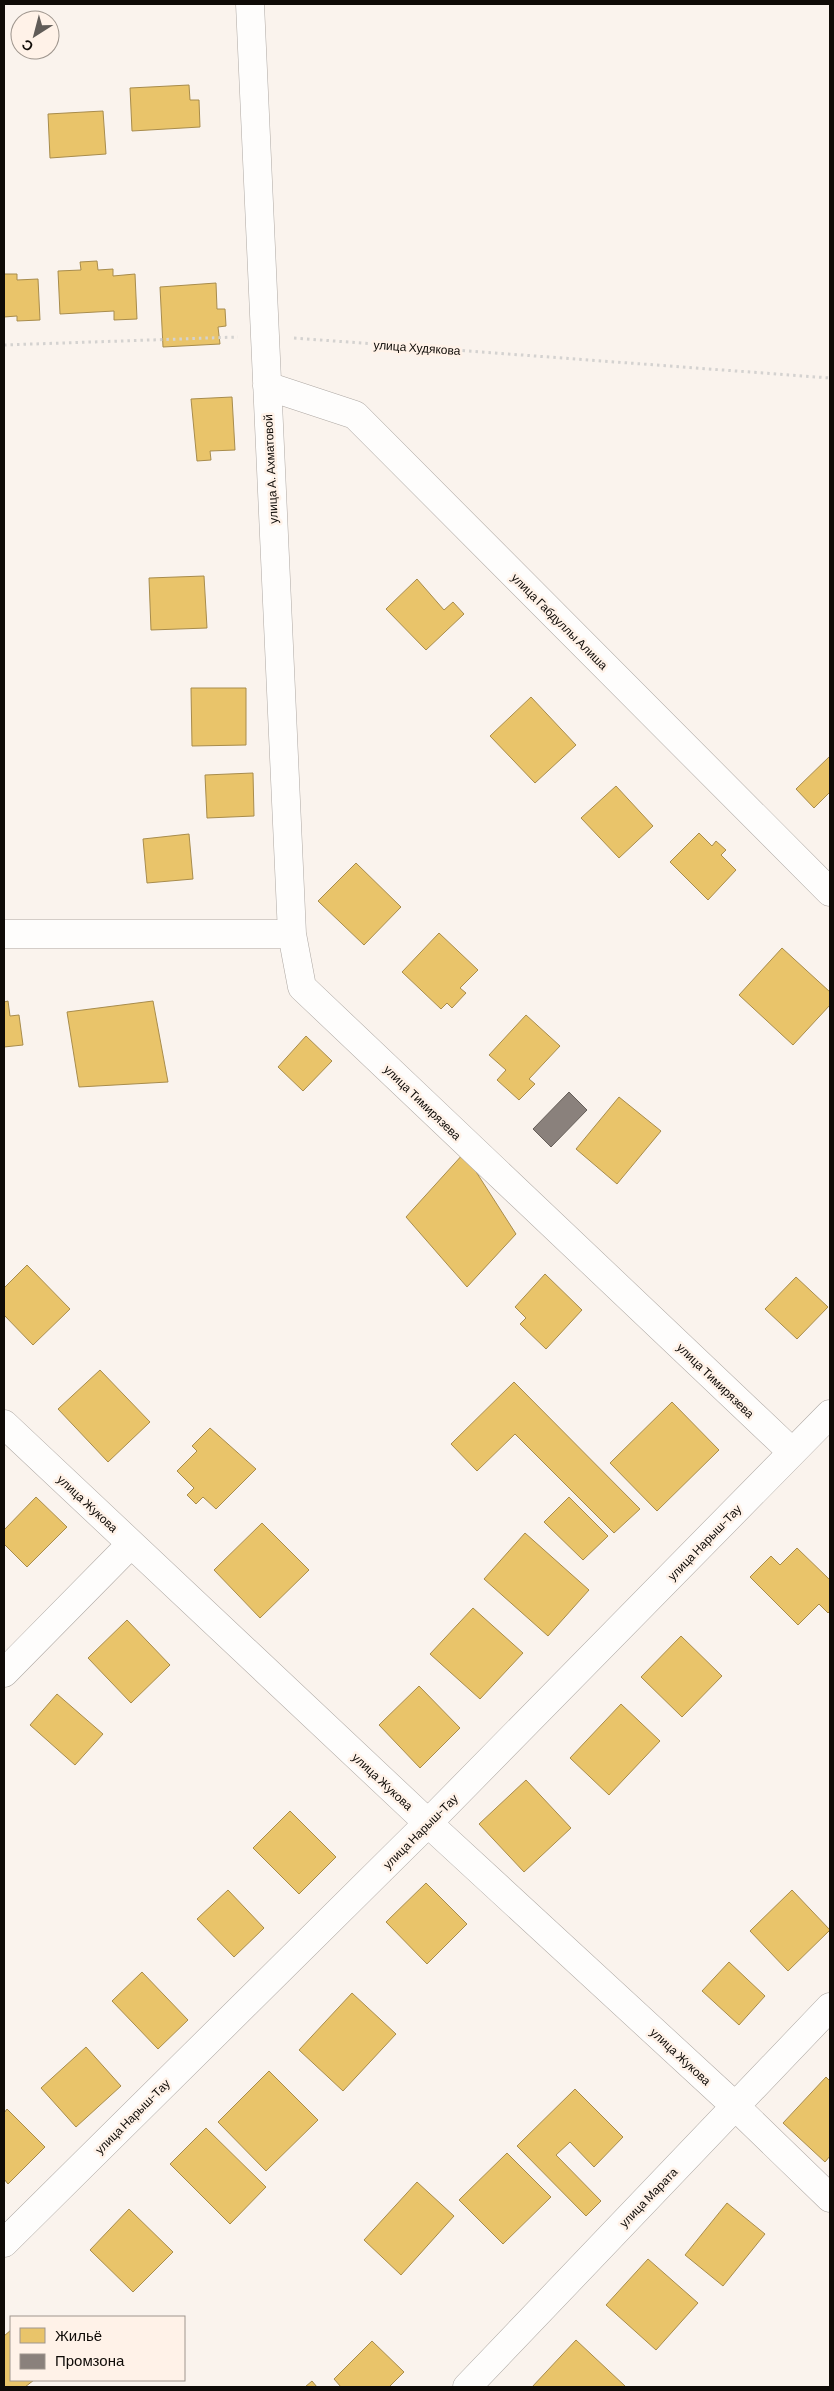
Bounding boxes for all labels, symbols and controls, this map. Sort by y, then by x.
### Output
north arrow [10,10,60,60]
text: С [18,36,36,56]
street label: улица Худякова [373,337,461,358]
street label: улица А. Ахматовой [260,414,281,524]
street label: улица Габдуллы Алиша [508,570,611,673]
street label: улица Тимирязева [381,1062,465,1143]
street label: улица Тимирязева [674,1340,758,1421]
street label: улица Жукова [54,1472,121,1535]
street label: улица Нарыш-Тау [664,1501,744,1583]
street label: улица Жукова [349,1750,416,1813]
street label: улица Нарыш-Тау [380,1791,461,1872]
street label: улица Жукова [647,2025,714,2088]
street label: улица Нарыш-Тау [92,2076,173,2157]
street label: улица Марата [616,2164,681,2230]
legend [10,2316,185,2381]
text: Жильё [55,2326,102,2344]
text: Промзона [55,2351,125,2369]

